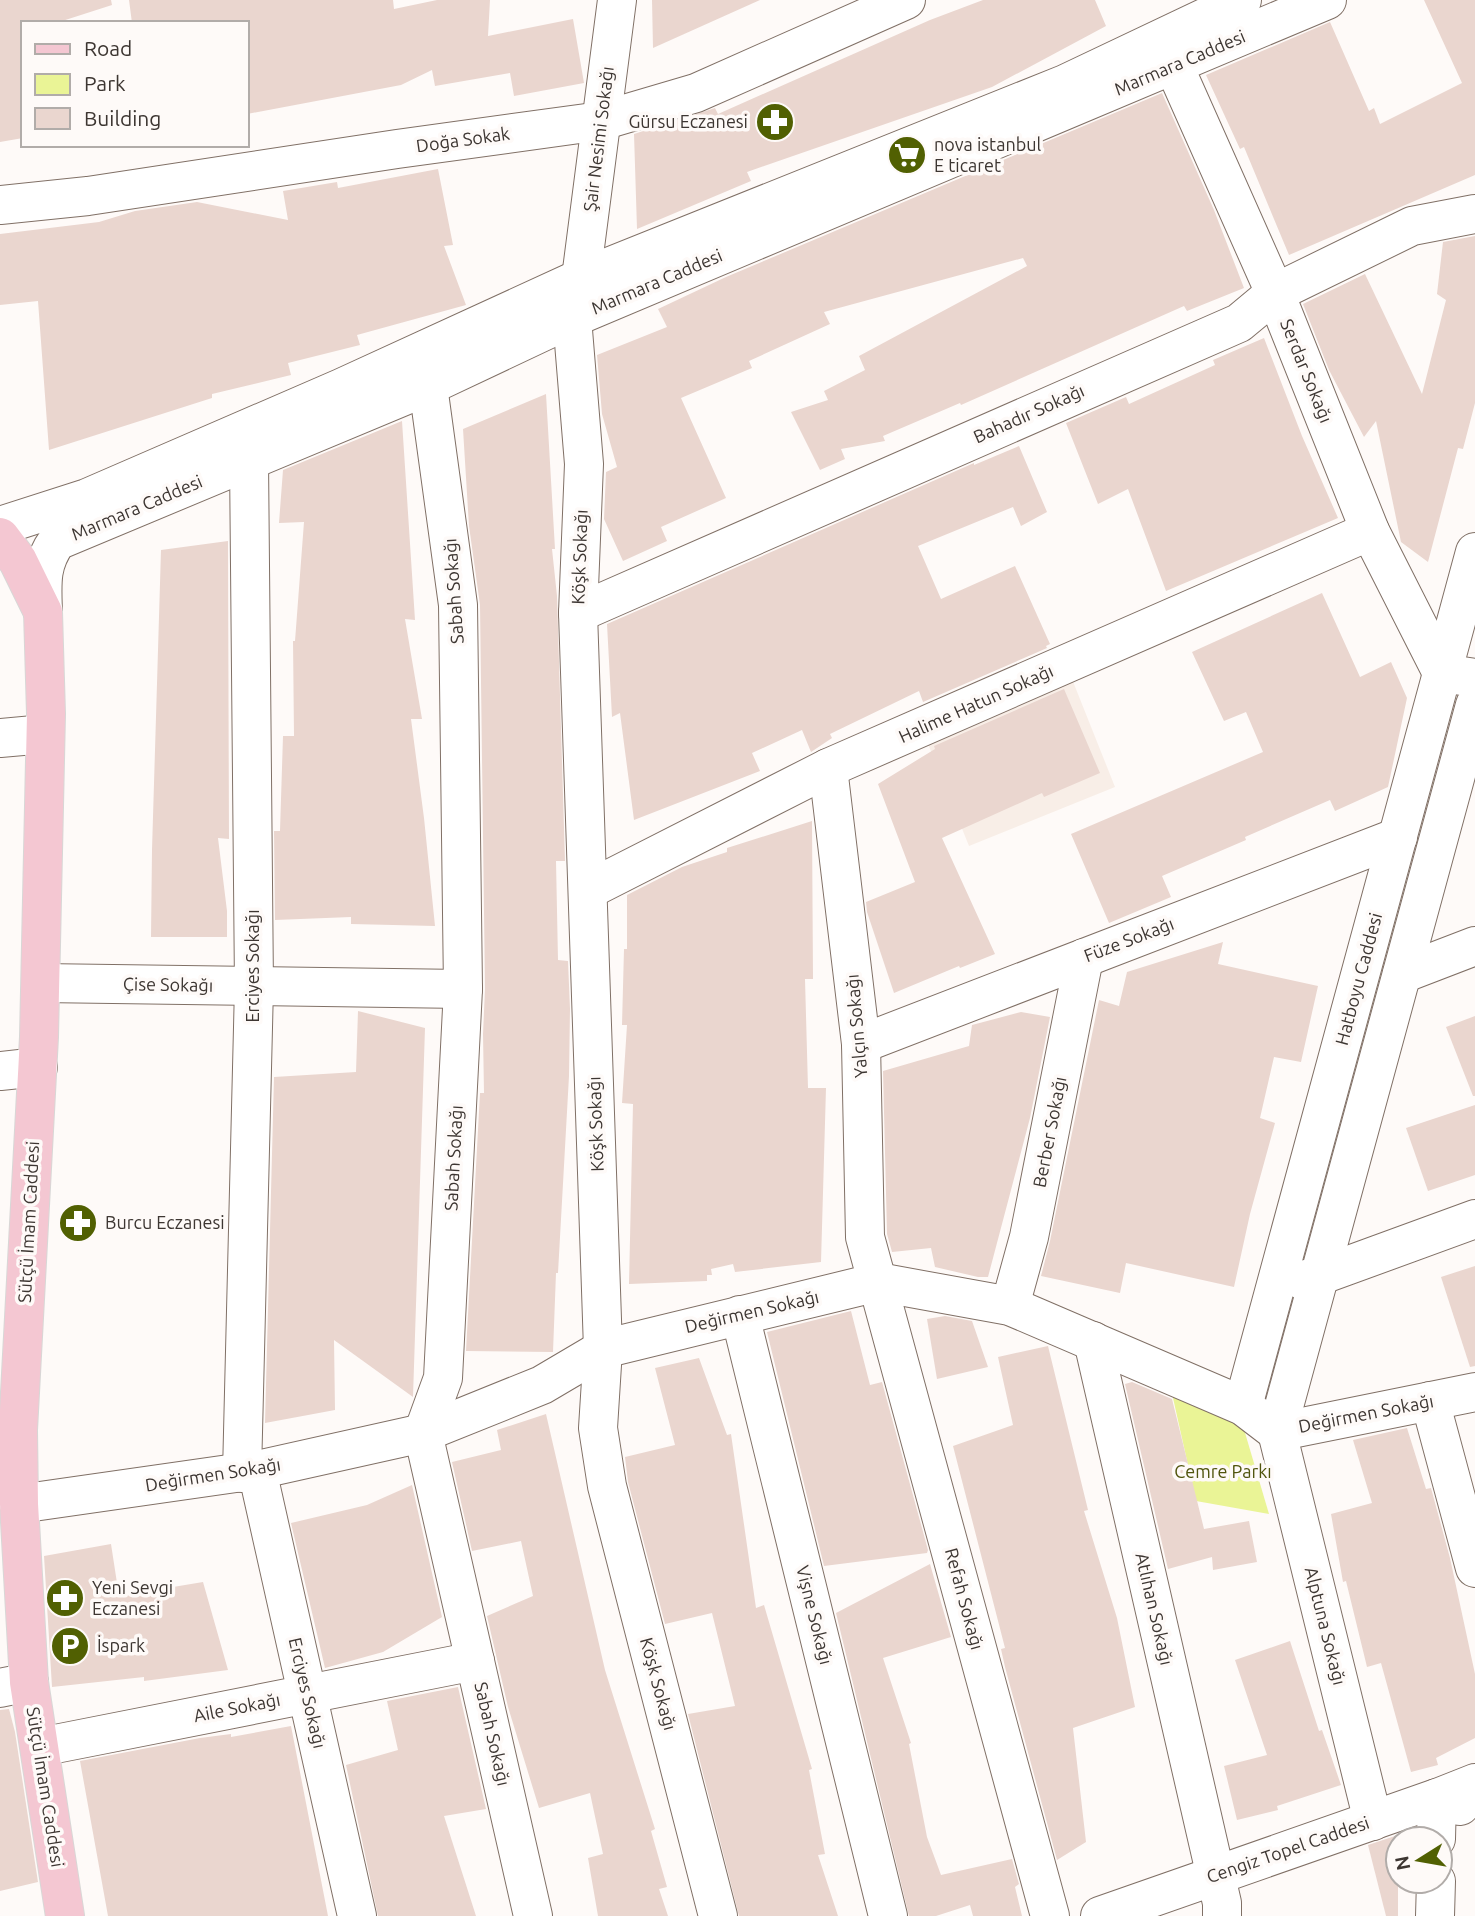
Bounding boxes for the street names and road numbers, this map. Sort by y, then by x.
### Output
street label: Marmara Caddesi [1111,25,1248,99]
street label: Şair Nesimi Sokağı [579,65,617,213]
street label: Doğa Sokak [415,123,511,155]
street label: Marmara Caddesi [588,244,725,318]
street label: Serdar Sokağı [1277,316,1337,425]
street label: Bahadır Sokağı [970,380,1087,446]
street label: Marmara Caddesi [68,470,205,544]
street label: Köşk Sokağı [567,509,591,605]
street label: Sabah Sokağı [439,538,467,645]
street label: Halime Hatun Sokağı [895,660,1056,746]
street label: Erciyes Sokağı [242,909,262,1023]
street label: Hatboyu Caddesi [1331,910,1385,1047]
street label: Füze Sokağı [1081,913,1176,965]
street label: Çise Sokağı [123,973,213,995]
street label: Yalçın Sokağı [842,973,870,1079]
street label: Berber Sokağı [1028,1075,1070,1189]
street label: Köşk Sokağı [583,1076,607,1172]
street label: Sabah Sokağı [440,1105,466,1211]
street label: Sütçü İmam Caddesi [14,1141,42,1303]
street label: Değirmen Sokağı [683,1286,821,1336]
street label: Değirmen Sokağı [1297,1390,1435,1436]
street label: Değirmen Sokağı [144,1453,282,1495]
street label: Refah Sokağı [942,1546,988,1652]
street label: Atlıhan Sokağı [1132,1551,1178,1667]
street label: Vişne Sokağı [793,1563,837,1666]
street label: Alptuna Sokağı [1302,1565,1350,1687]
street label: Erciyes Sokağı [286,1635,330,1750]
street label: Köşk Sokağı [637,1635,681,1732]
street label: Sabah Sokağı [471,1680,515,1788]
street label: Aile Sokağı [192,1689,282,1725]
street label: Sütçü İmam Caddesi [23,1705,69,1868]
street label: Cengiz Topel Caddesi [1204,1812,1372,1886]

